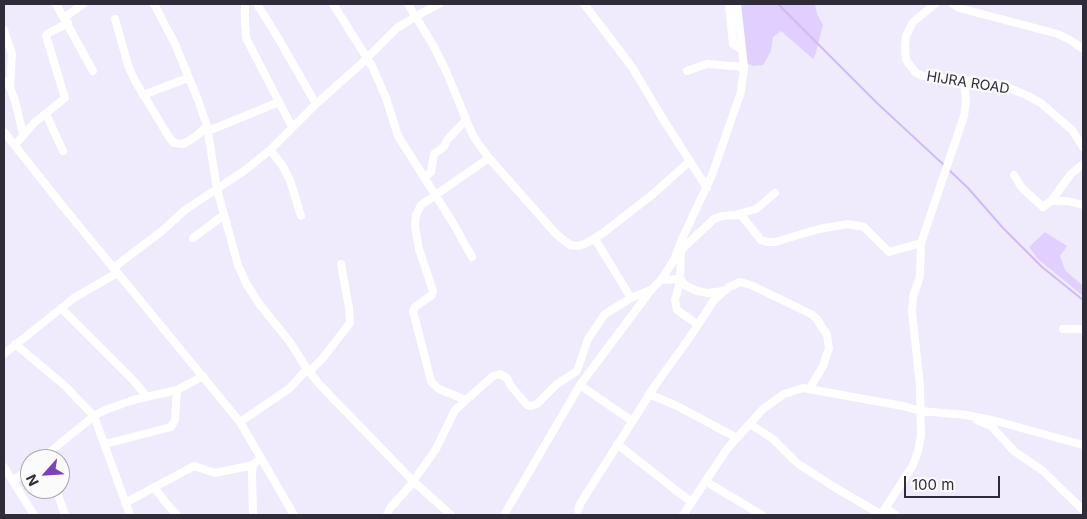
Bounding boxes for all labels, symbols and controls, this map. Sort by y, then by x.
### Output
street label: HIJRA ROAD [925,68,1011,98]
north arrow [20,449,70,499]
scale bar [907,466,1003,498]
text: N [22,472,42,489]
text: 100 m [912,475,954,494]

